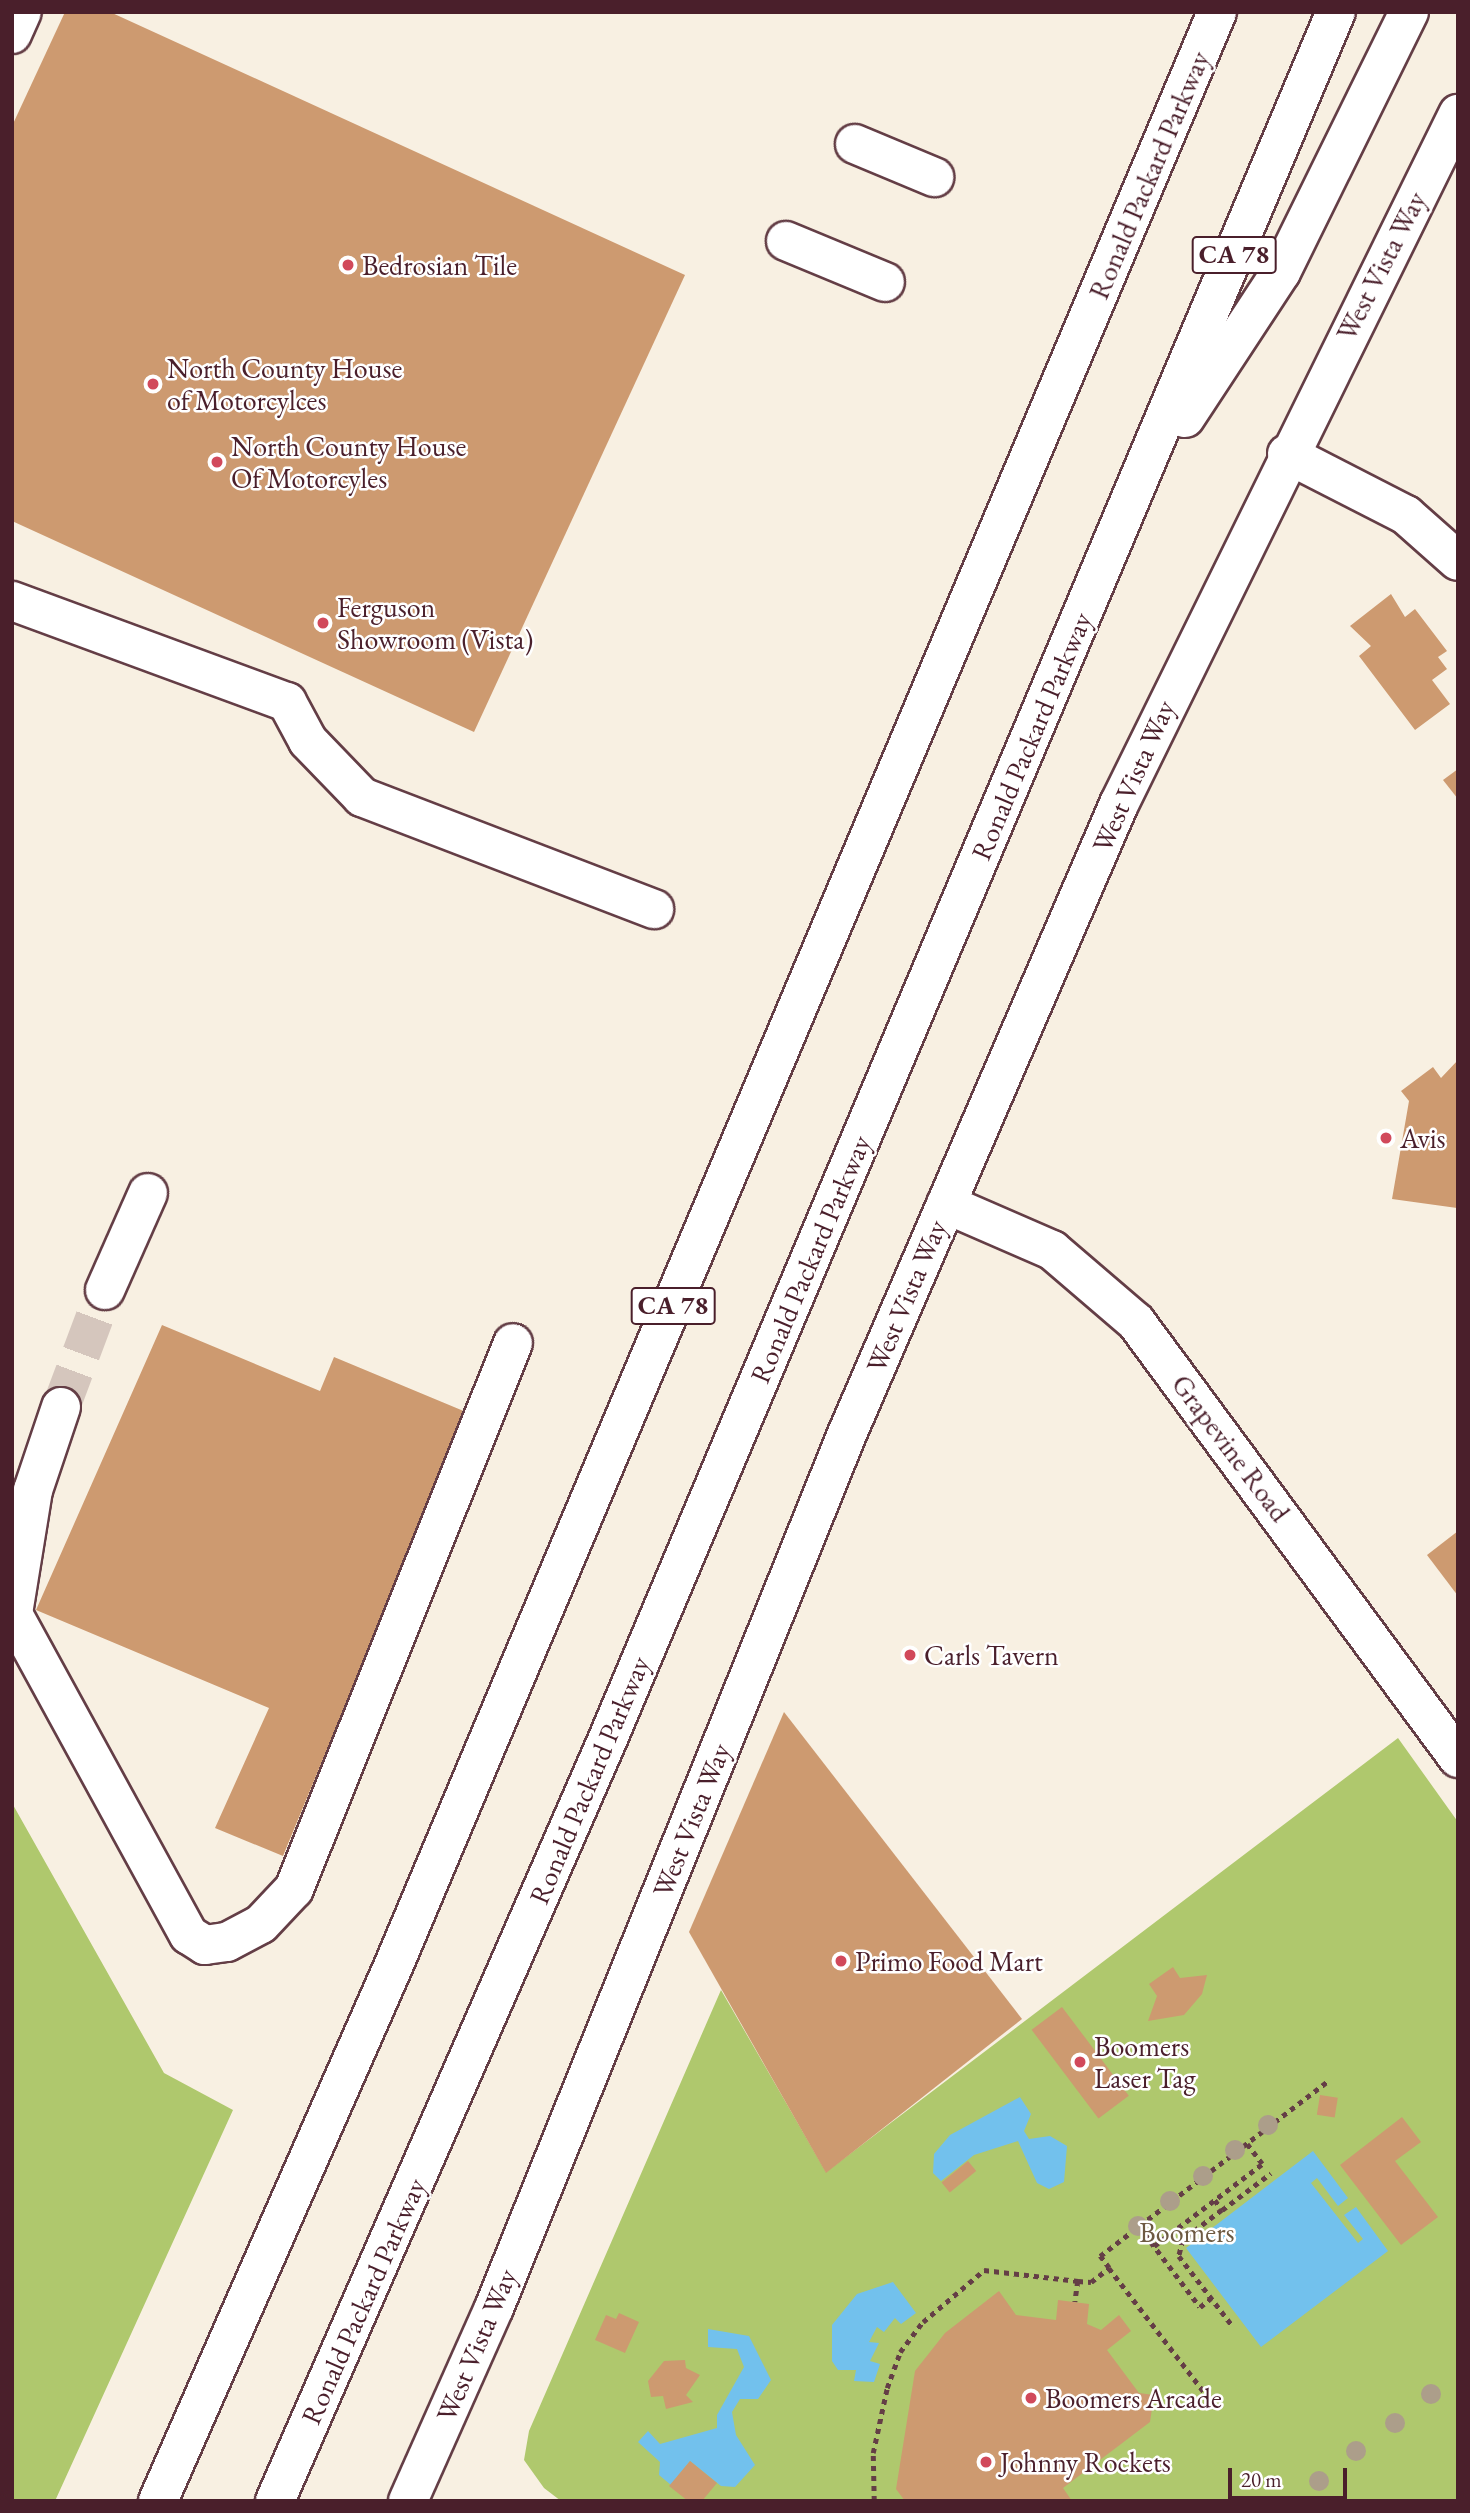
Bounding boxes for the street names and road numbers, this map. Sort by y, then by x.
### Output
street label: Ronald Packard Parkway [1082,46,1216,304]
street label: West Vista Way [1329,186,1433,346]
road number: CA 78 [1190,232,1278,278]
street label: Ronald Packard Parkway [964,607,1098,865]
street label: West Vista Way [1085,695,1181,857]
street label: Ronald Packard Parkway [743,1130,877,1388]
street label: West Vista Way [859,1214,953,1378]
road number: CA 78 [629,1284,717,1329]
street label: Grapevine Road [1165,1368,1297,1528]
street label: Ronald Packard Parkway [522,1651,656,1909]
street label: West Vista Way [645,1738,737,1902]
street label: Ronald Packard Parkway [294,2173,432,2429]
street label: West Vista Way [429,2263,523,2427]

